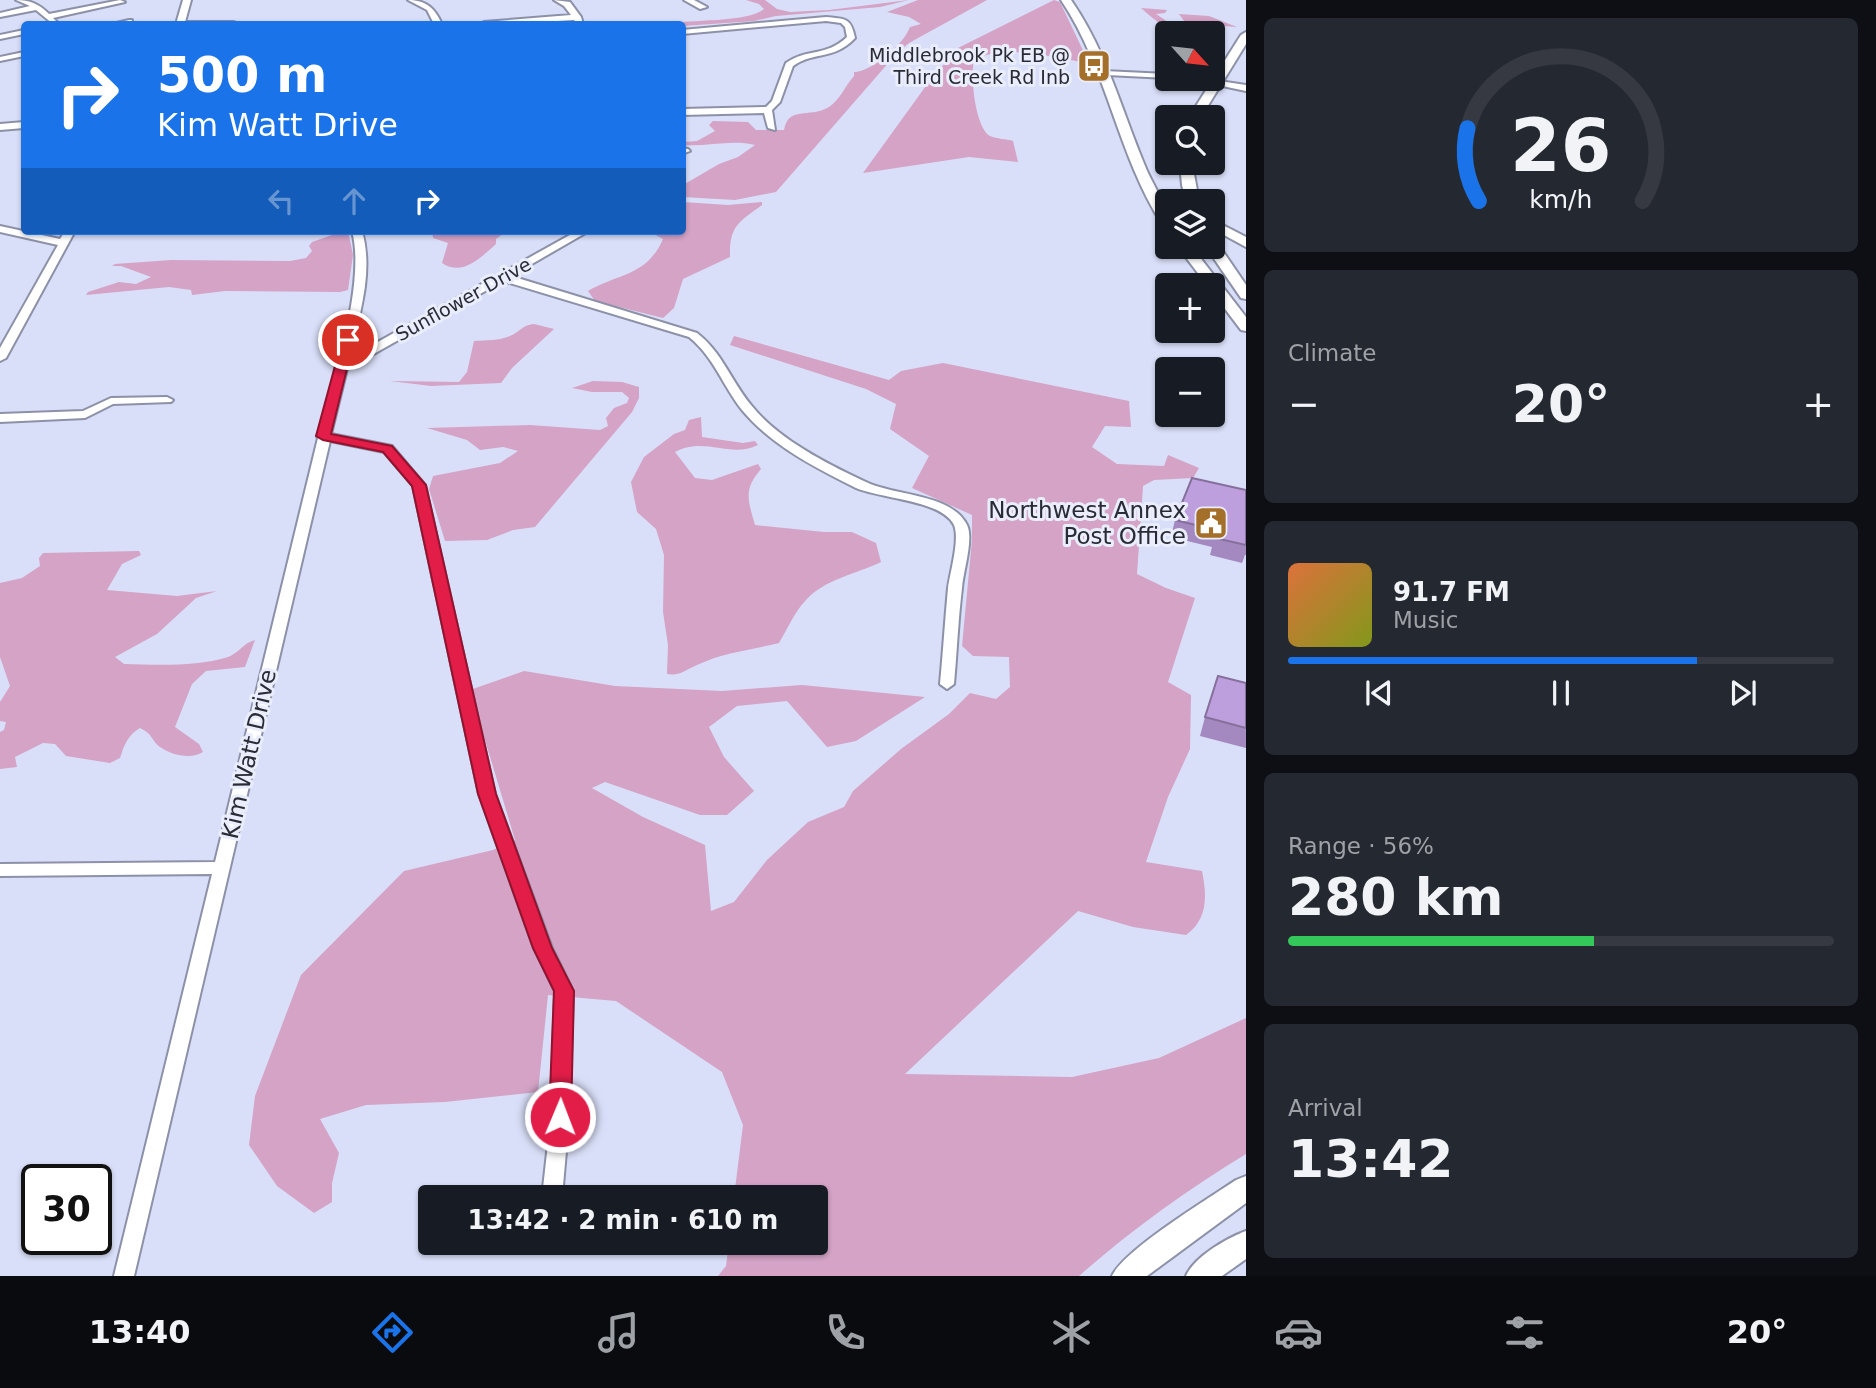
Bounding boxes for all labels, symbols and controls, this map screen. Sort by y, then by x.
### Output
north arrow [1155,21,1225,91]
map controls [1155,21,1225,427]
place label: Middlebrook Pk EB @ Third Creek Rd Inb [869,44,1070,88]
text: 500 m [157,47,327,104]
bus stop icon: Middlebrook Pk EB @ Third Creek Rd Inb [1075,47,1113,85]
icon: right [42,49,133,140]
text: 26 [1510,103,1612,188]
button: search [1155,105,1225,175]
text: Kim Watt Drive [157,106,398,144]
icon: left [262,182,300,220]
icon: ahead [335,182,373,220]
icon: right [408,182,446,220]
text: km/h [1529,185,1593,214]
button: layers [1155,189,1225,259]
street label: Sunflower Drive [391,253,535,345]
button: + [1155,273,1225,343]
pin [318,310,378,370]
icon: arrive [329,321,367,359]
text: Climate [1288,340,1377,366]
button: − [1155,357,1225,427]
text: 20° [1512,374,1610,434]
text: − [1288,382,1320,426]
text: + [1802,382,1834,426]
place label: Northwest Annex Post Office [988,497,1186,549]
public building icon: Northwest Annex Post Office [1192,504,1230,542]
text: 91.7 FM [1393,577,1510,607]
text: Music [1393,607,1458,633]
street label: Kim Watt Drive [217,667,281,841]
icon: previous [1360,674,1398,712]
icon: pause [1542,674,1580,712]
icon: next [1724,674,1762,712]
text: Range · 56% [1288,833,1434,859]
text: 280 km [1288,867,1503,927]
position arrow [523,1080,597,1154]
text: Arrival [1288,1095,1363,1121]
text: 13:42 [1288,1129,1454,1189]
speed limit sign: 30 [21,1164,112,1255]
text: 13:42 · 2 min · 610 m [468,1205,778,1235]
icon: directions [368,1308,417,1357]
icon: music [594,1308,643,1357]
icon: phone [821,1308,870,1357]
icon: climate [1047,1308,1096,1357]
icon: car [1274,1308,1323,1357]
icon: filters [1500,1308,1549,1357]
text: 13:40 [89,1313,191,1351]
text: 20° [1727,1313,1787,1351]

